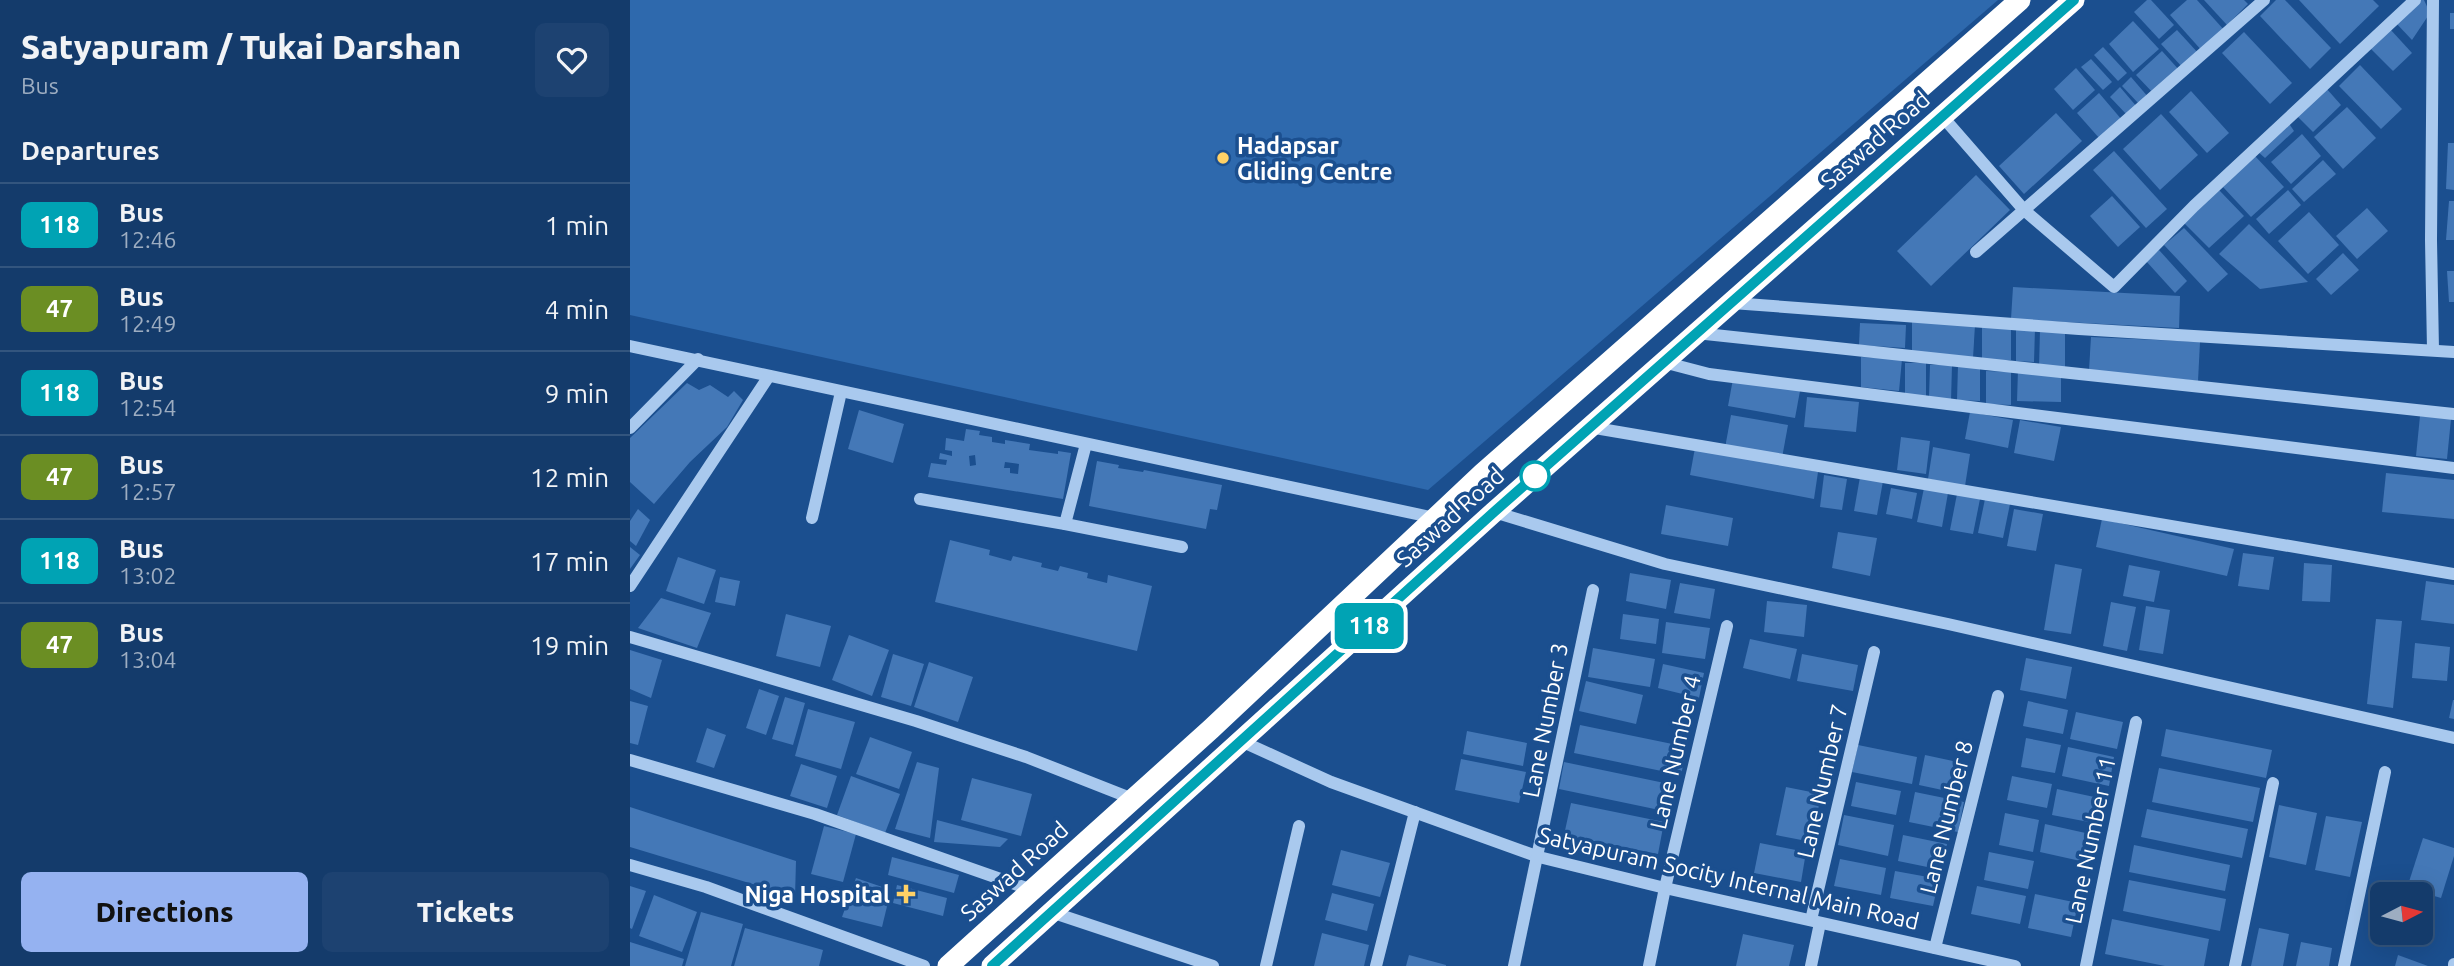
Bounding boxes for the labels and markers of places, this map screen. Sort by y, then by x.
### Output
place label: Hadapsar Gliding Centre [1237,133,1393,184]
marker: Hadapsar Gliding Centre [1215,150,1231,166]
unlabelled marker [1520,461,1550,491]
place label: Niga Hospital [744,882,890,907]
marker: Niga Hospital [896,884,916,904]

